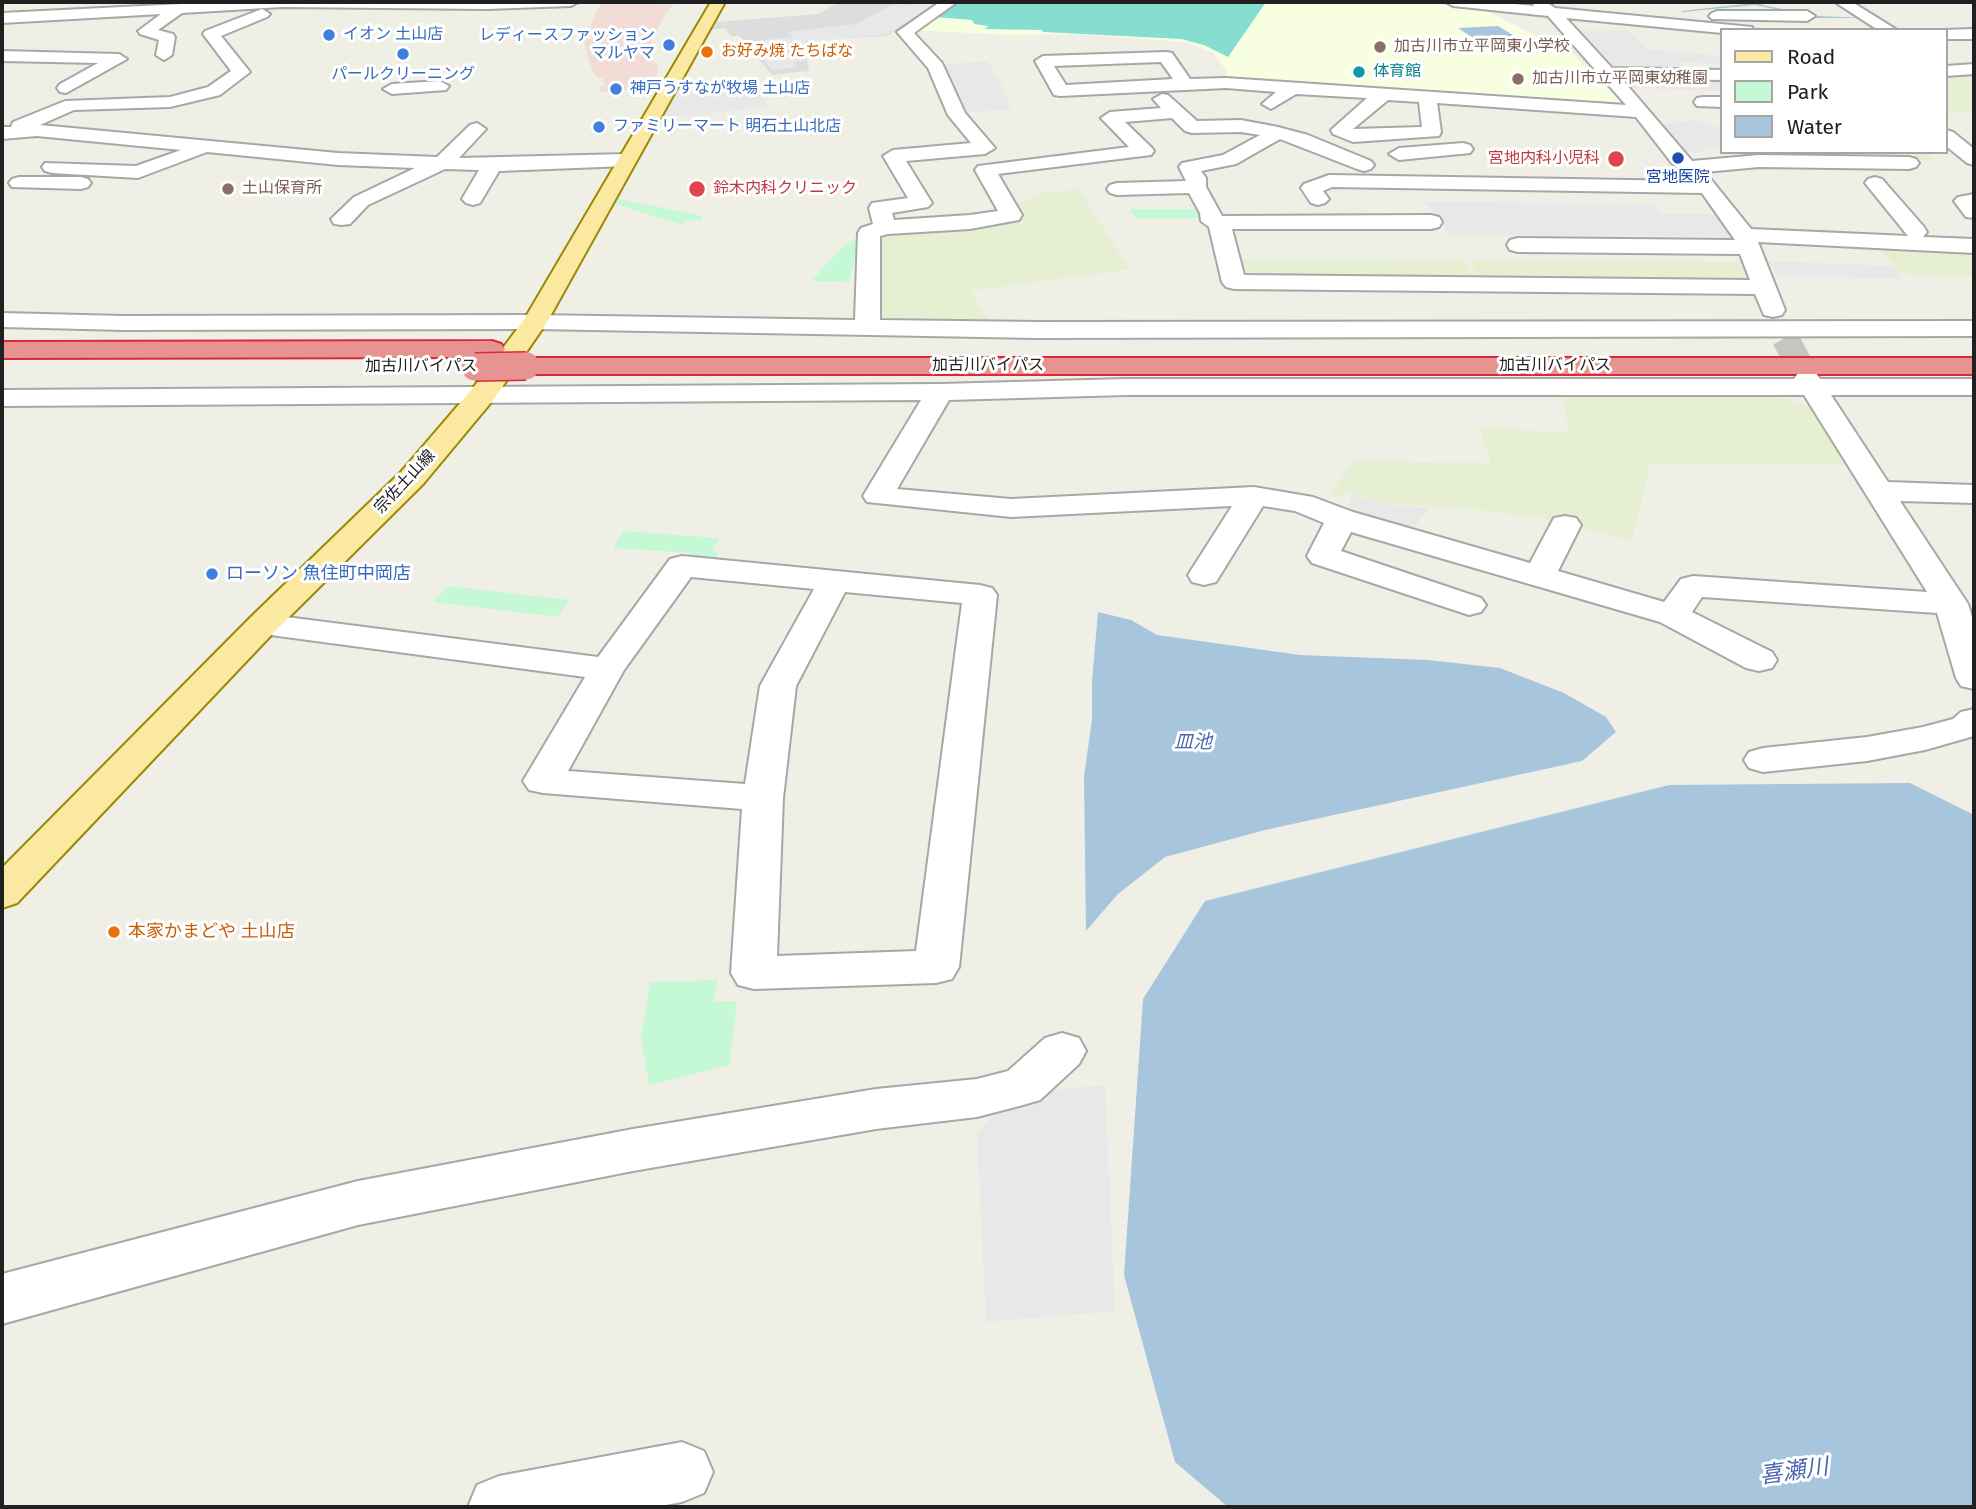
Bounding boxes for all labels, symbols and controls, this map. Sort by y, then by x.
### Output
place label: イオン 土山店 [343,25,443,45]
place label: レディースファッション マルヤマ [479,26,655,64]
marker: イオン 土山店 [321,27,337,43]
legend [1720,28,1948,154]
marker: レディースファッション マルヤマ [661,37,677,53]
place label: 加古川市立平岡東小学校 [1394,37,1570,57]
marker: 加古川市立平岡東小学校 [1372,39,1388,55]
place label: お好み焼 たちばな [721,42,853,62]
marker: お好み焼 たちばな [699,44,715,60]
text: Road [1787,44,1835,70]
marker: パールクリーニング [395,46,411,62]
place label: 体育館 [1373,62,1421,82]
marker: 体育館 [1351,64,1367,80]
place label: パールクリーニング [331,65,475,85]
place label: 加古川市立平岡東幼稚園 [1532,69,1708,89]
marker: 加古川市立平岡東幼稚園 [1510,71,1526,87]
place label: 神戸うすなが牧場 土山店 [630,79,810,99]
text: Park [1787,79,1828,105]
marker: 神戸うすなが牧場 土山店 [608,81,624,97]
text: Water [1787,114,1842,140]
place label: ファミリーマート 明石土山北店 [613,117,841,137]
marker: ファミリーマート 明石土山北店 [591,119,607,135]
place label: 宮地内科小児科 [1488,149,1600,169]
marker: 宮地内科小児科 [1606,149,1626,169]
marker: 宮地医院 [1670,150,1686,166]
place label: 宮地医院 [1646,168,1710,188]
place label: 土山保育所 [242,179,322,199]
marker: 鈴木内科クリニック [687,179,707,199]
place label: 鈴木内科クリニック [713,179,857,199]
marker: 土山保育所 [220,181,236,197]
street label: 加古川バイパス [932,356,1044,376]
street label: 加古川バイパス [1499,356,1611,376]
street label: 加古川バイパス [365,357,477,377]
street label: 宗佐土山線 [371,446,439,518]
place label: ローソン 魚住町中岡店 [226,563,411,585]
marker: ローソン 魚住町中岡店 [204,566,220,582]
water label: 皿池 [1174,732,1212,754]
place label: 本家かまどや 土山店 [128,921,295,943]
marker: 本家かまどや 土山店 [106,924,122,940]
water label: 喜瀬川 [1758,1454,1830,1490]

